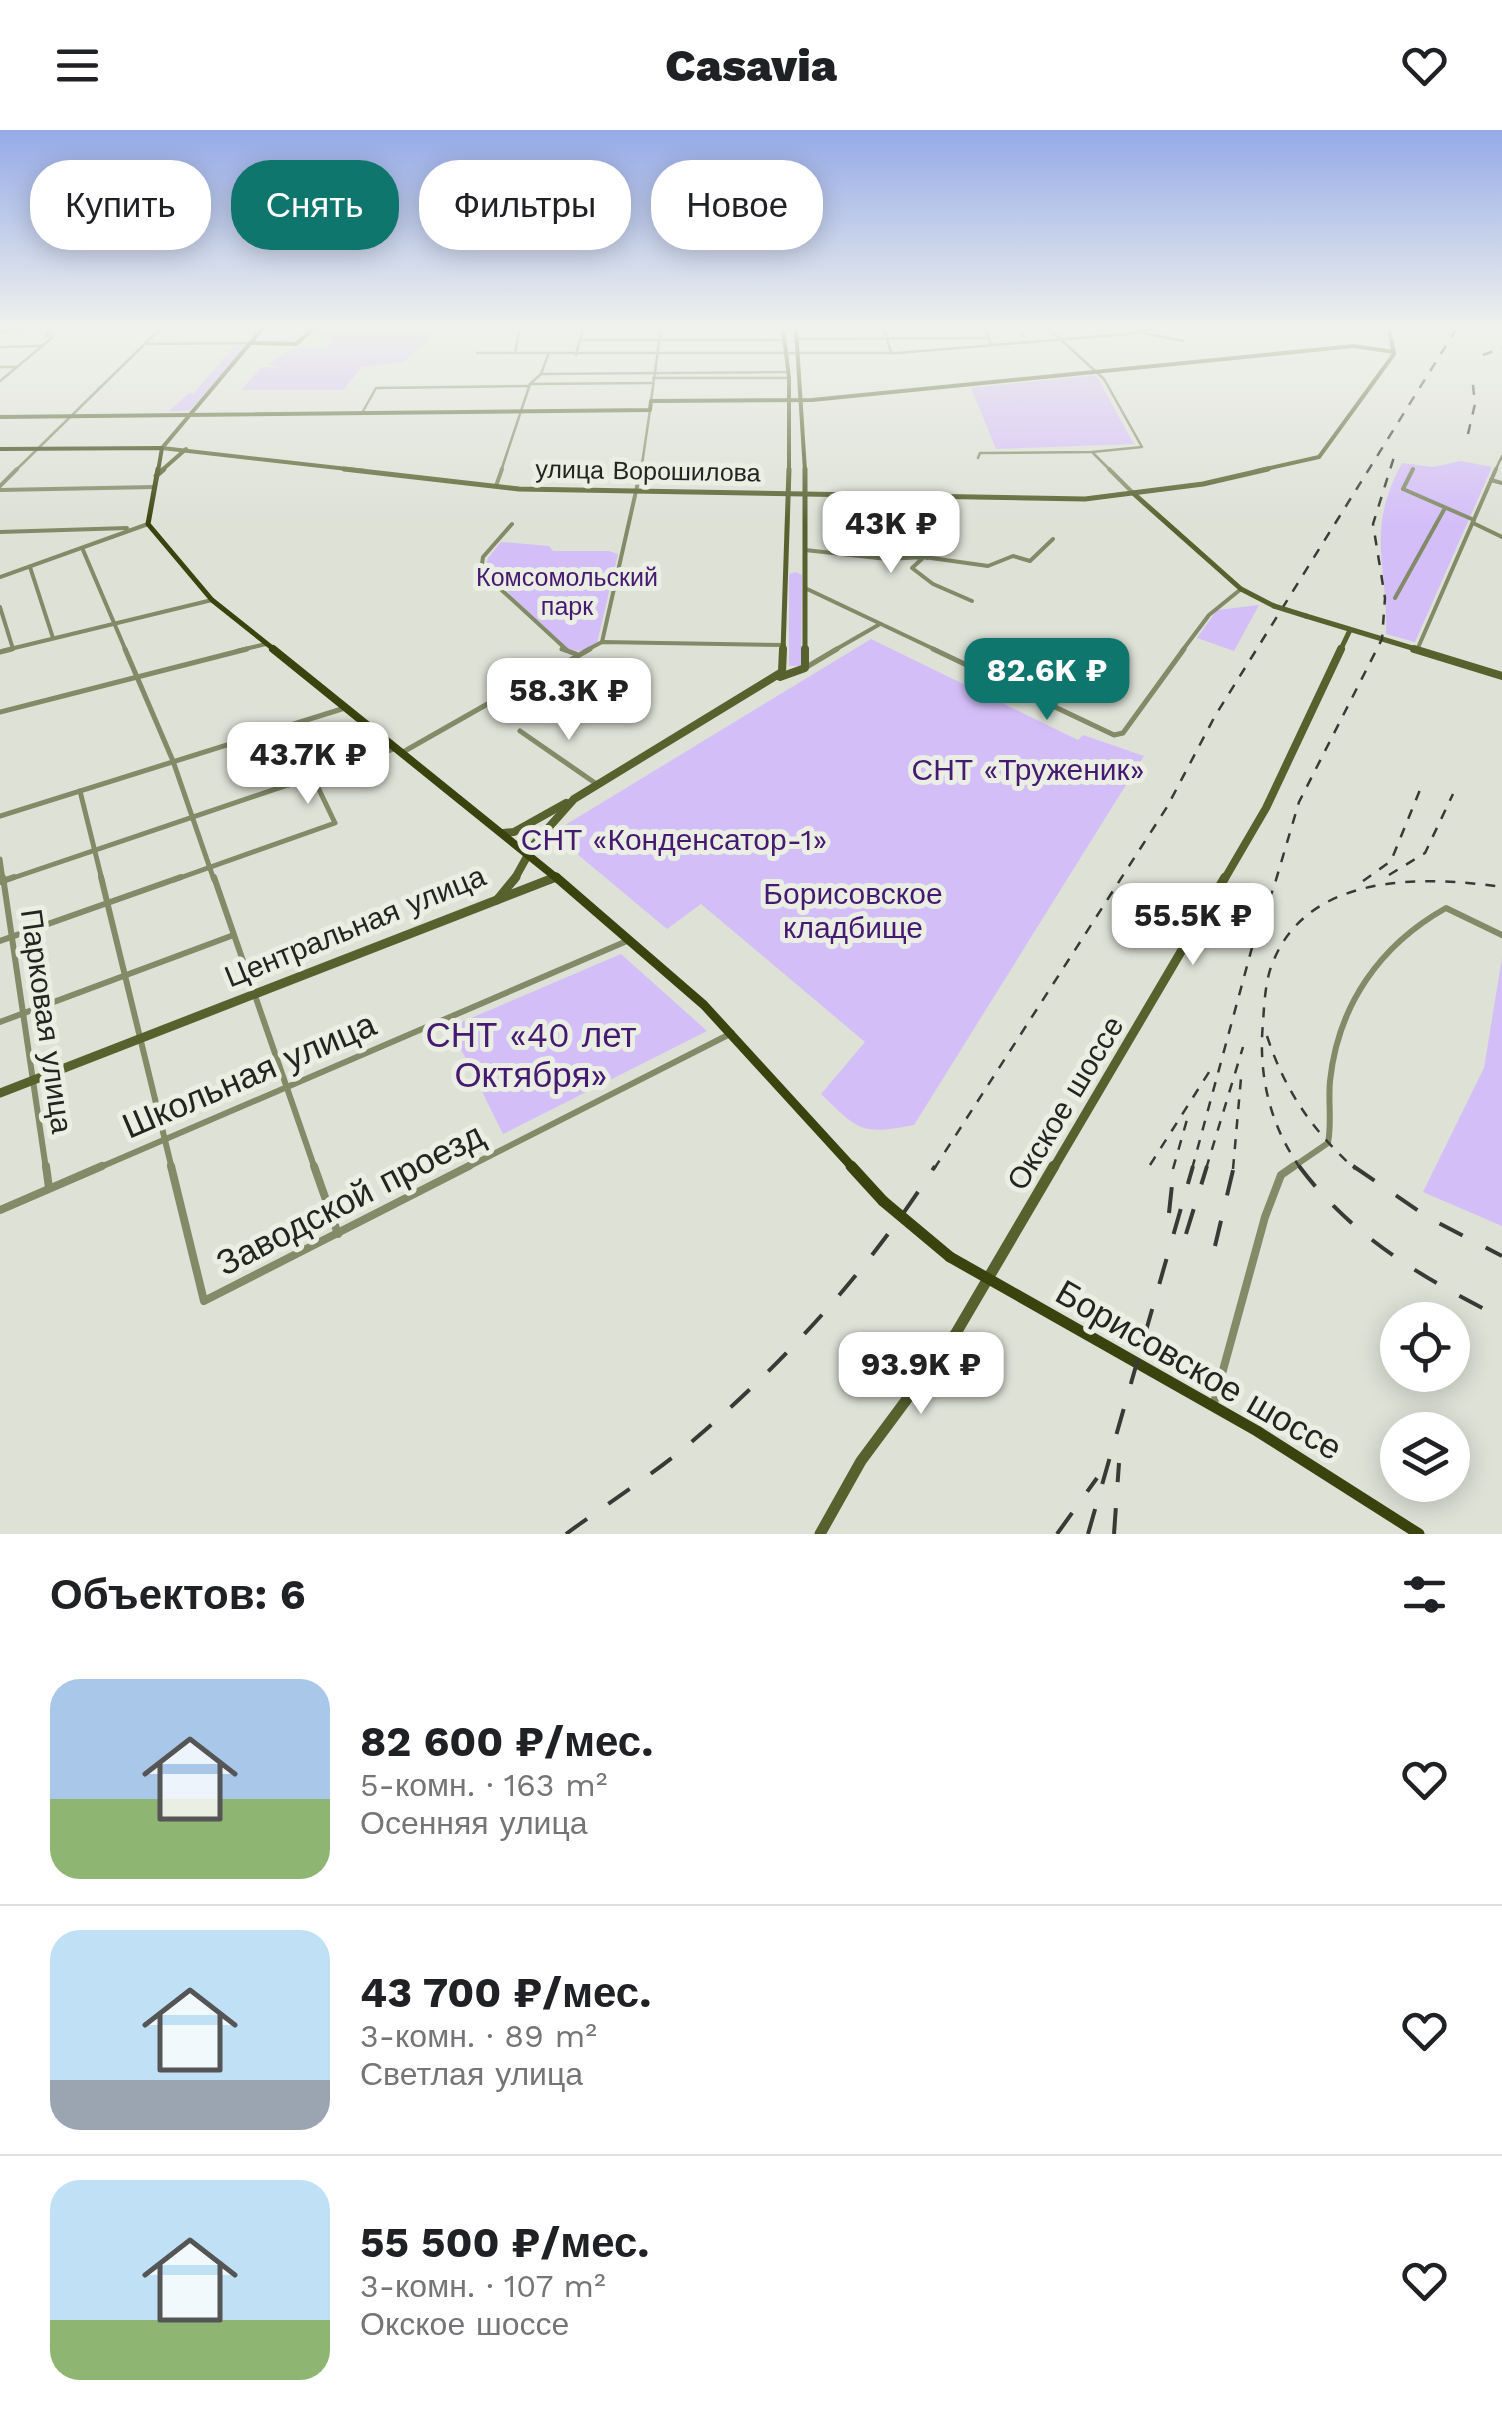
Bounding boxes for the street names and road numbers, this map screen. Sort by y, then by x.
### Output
street label: улица Ворошилова [535,455,761,487]
street label: Центральная улица [220,858,491,994]
street label: Парковая улица [14,907,80,1136]
street label: Школьная улица [116,1003,382,1147]
street label: Окское шоссе [999,1010,1131,1196]
street label: Заводской проезд [209,1113,491,1285]
street label: Борисовское шоссе [1049,1271,1349,1469]

